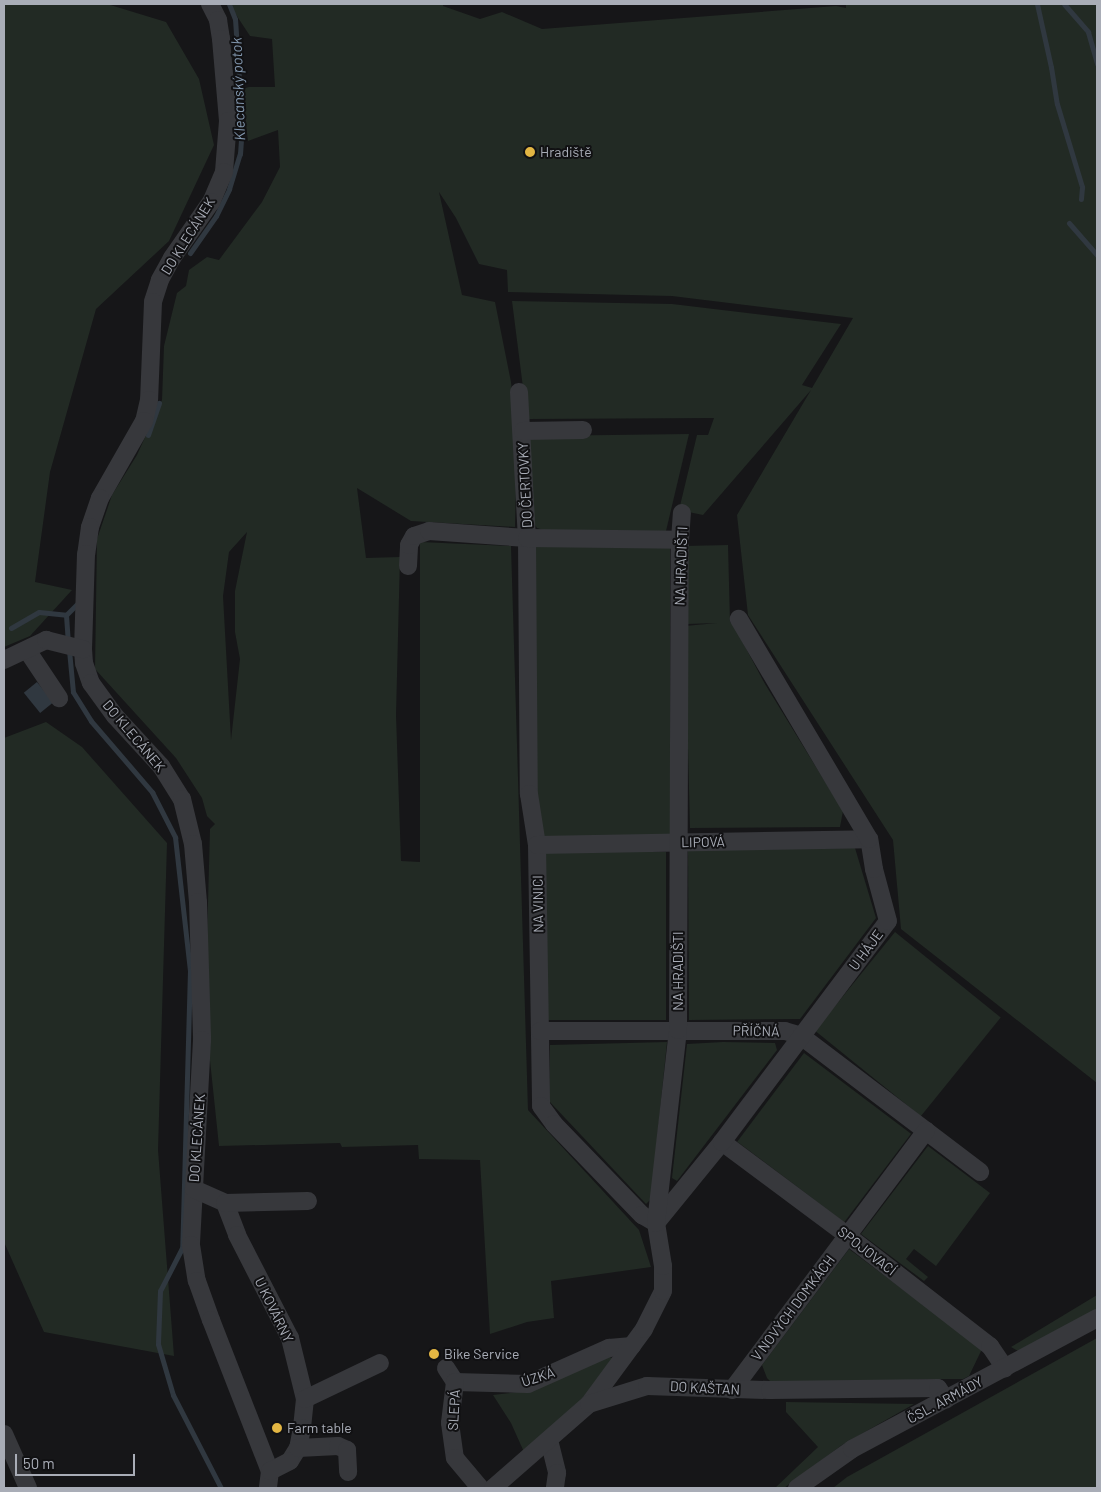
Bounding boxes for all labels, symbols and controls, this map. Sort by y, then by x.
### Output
water label: Klecanský potok [227,37,249,141]
place label: Hradiště [540,144,592,160]
marker: Hradiště [524,146,536,158]
street label: DO KLECÁNEK [157,194,219,278]
street label: DO ČERTOVKY [514,442,536,528]
street label: NA HRADIŠTI [671,526,691,606]
street label: DO KLECÁNEK [99,697,169,775]
street label: LIPOVÁ [681,833,725,851]
street label: NA VINICI [529,875,547,933]
street label: U HÁJE [845,926,887,974]
street label: NA HRADIŠTI [670,931,686,1011]
street label: PŘÍČNÁ [732,1022,780,1040]
street label: DO KLECÁNEK [186,1093,208,1183]
street label: SPOJOVACÍ [835,1223,899,1279]
street label: V NOVÝCH DOMKÁCH [748,1252,838,1364]
street label: U KOVÁRNY [251,1275,297,1345]
place label: Bike Service [444,1346,519,1362]
marker: Bike Service [428,1348,440,1360]
street label: ÚZKÁ [519,1364,557,1390]
street label: ČSL. ARMÁDY [904,1373,986,1427]
street label: DO KAŠTAN [670,1378,740,1398]
street label: SLEPÁ [445,1389,463,1431]
place label: Farm table [287,1420,352,1436]
marker: Farm table [271,1422,283,1434]
scale bar [18,1444,138,1476]
text: 50 m [23,1454,55,1472]

